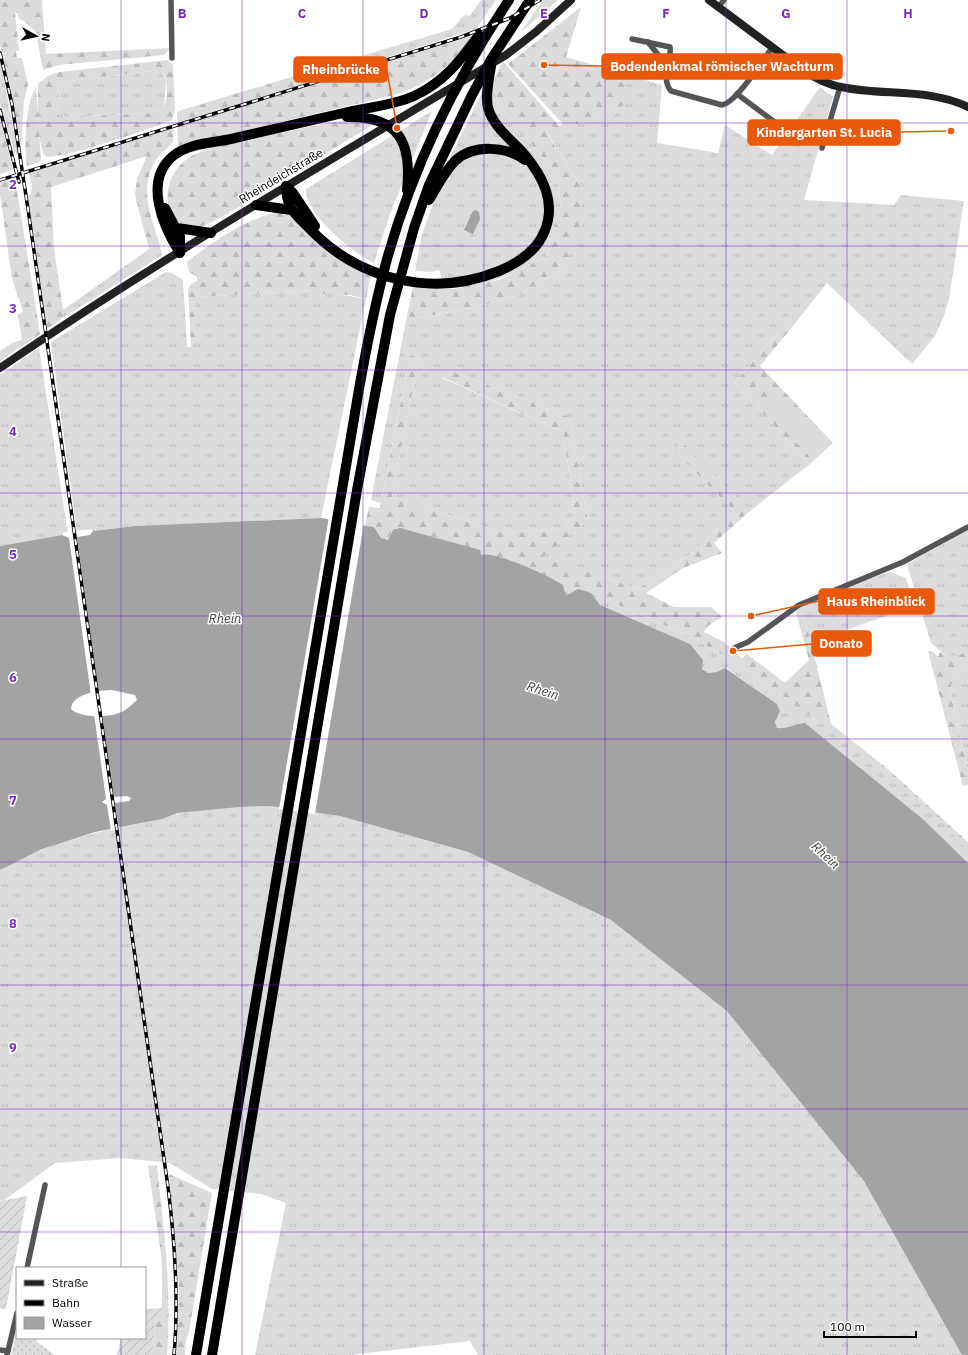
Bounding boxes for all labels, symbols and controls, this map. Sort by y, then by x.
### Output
text: B [178,5,187,22]
text: C [298,5,307,22]
text: D [419,5,429,22]
text: E [540,5,548,22]
text: F [662,5,670,22]
text: G [781,5,791,22]
text: H [903,5,913,22]
north arrow [16,16,56,56]
text: N [38,32,53,42]
callout: Bodendenkmal römischer Wachturm [602,54,842,79]
callout: Rheinbrücke [294,57,387,82]
text: Bodendenkmal römischer Wachturm [610,58,834,75]
text: Rheinbrücke [302,61,380,78]
callout: Kindergarten St. Lucia [748,120,900,145]
text: Kindergarten St. Lucia [756,124,892,141]
street label: Rheindeichstraße [236,144,326,207]
text: 2 [9,176,17,193]
text: 3 [9,300,17,317]
text: 4 [9,423,17,440]
text: 5 [9,546,17,563]
callout: Haus Rheinblick [819,589,934,614]
text: Haus Rheinblick [826,593,926,610]
water label: Rhein [209,610,241,627]
callout: Donato [812,631,871,656]
text: Donato [819,635,863,652]
text: 6 [9,669,17,686]
water label: Rhein [525,677,561,704]
text: 7 [9,792,17,809]
water label: Rhein [808,838,843,873]
text: 8 [9,915,17,932]
text: 9 [9,1039,17,1056]
legend [16,1267,146,1339]
text: Straße [52,1275,89,1290]
text: Bahn [52,1295,80,1310]
scale bar [824,1313,916,1339]
text: Wasser [52,1315,92,1330]
text: 100 m [830,1319,865,1334]

